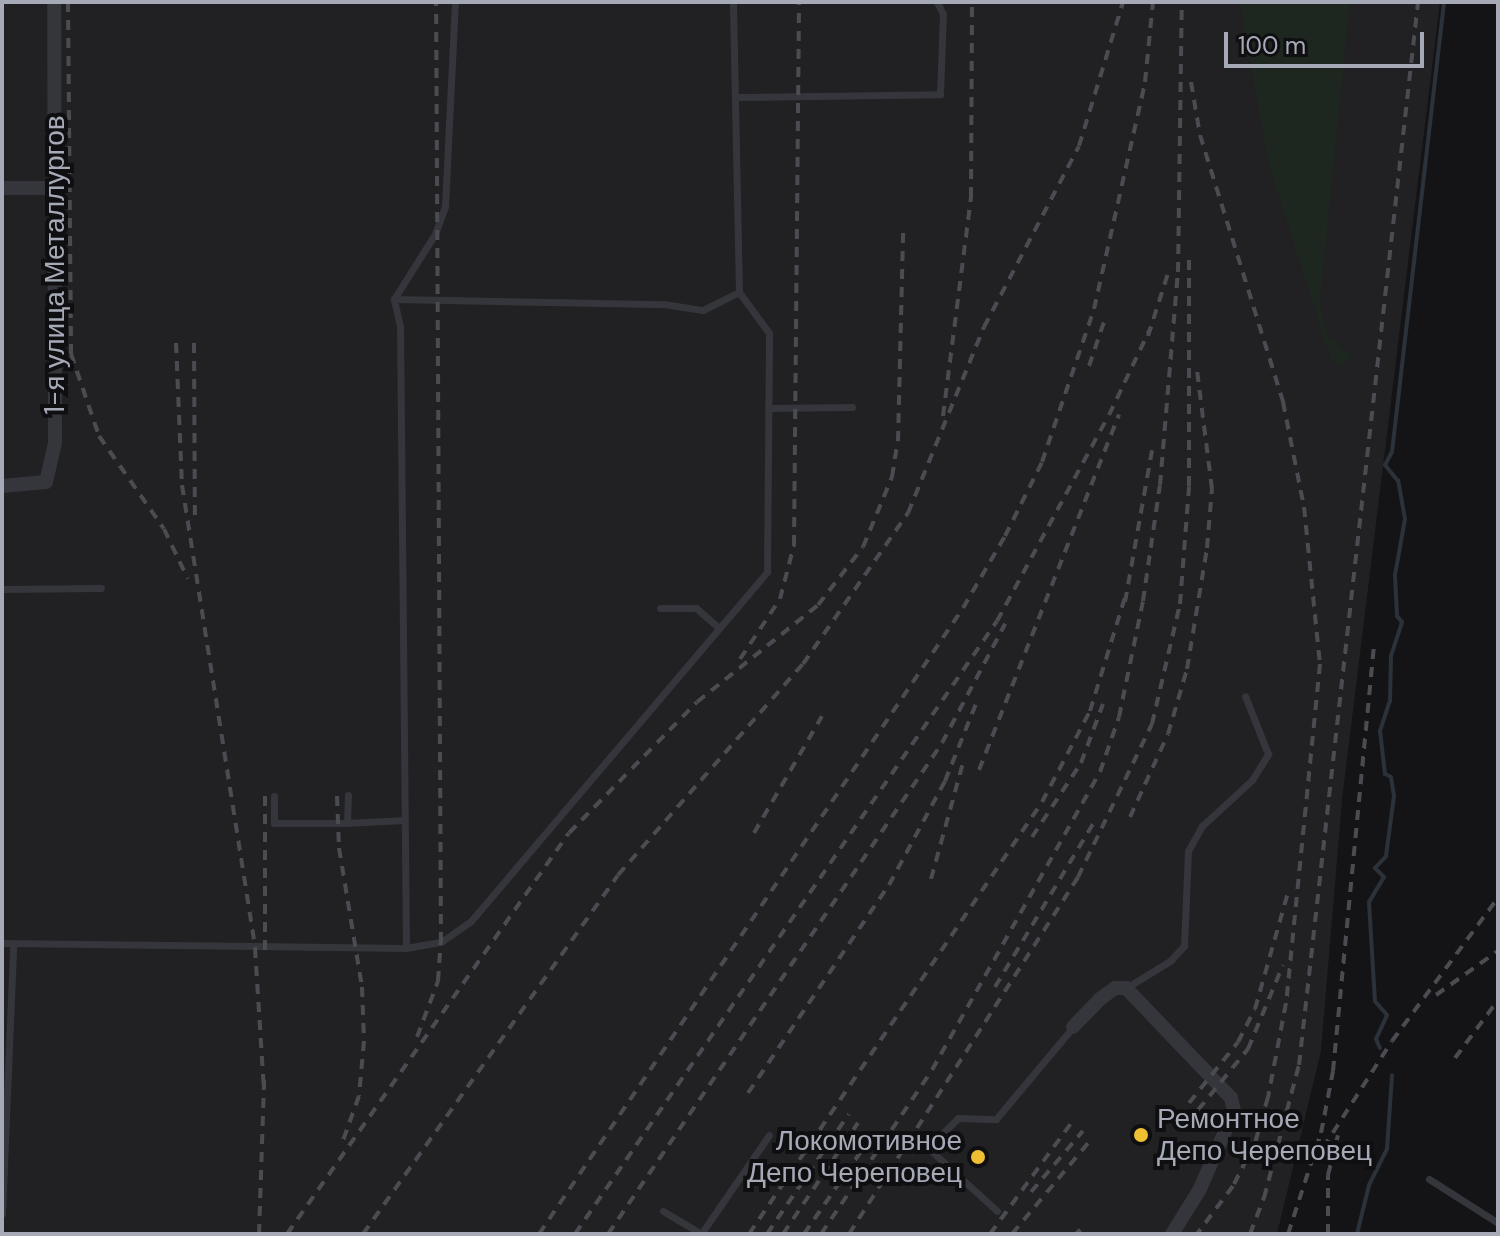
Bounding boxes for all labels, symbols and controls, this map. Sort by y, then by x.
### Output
scale bar [1228,16,1428,66]
text: 100 m [1238,30,1306,61]
street label: 1-я улица Металлургов [38,115,72,415]
place label: Ремонтное Депо Череповец [1157,1102,1372,1168]
place label: Локомотивное Депо Череповец [747,1124,962,1190]
marker: Ремонтное Депо Череповец [1132,1126,1150,1144]
marker: Локомотивное Депо Череповец [969,1148,987,1166]

